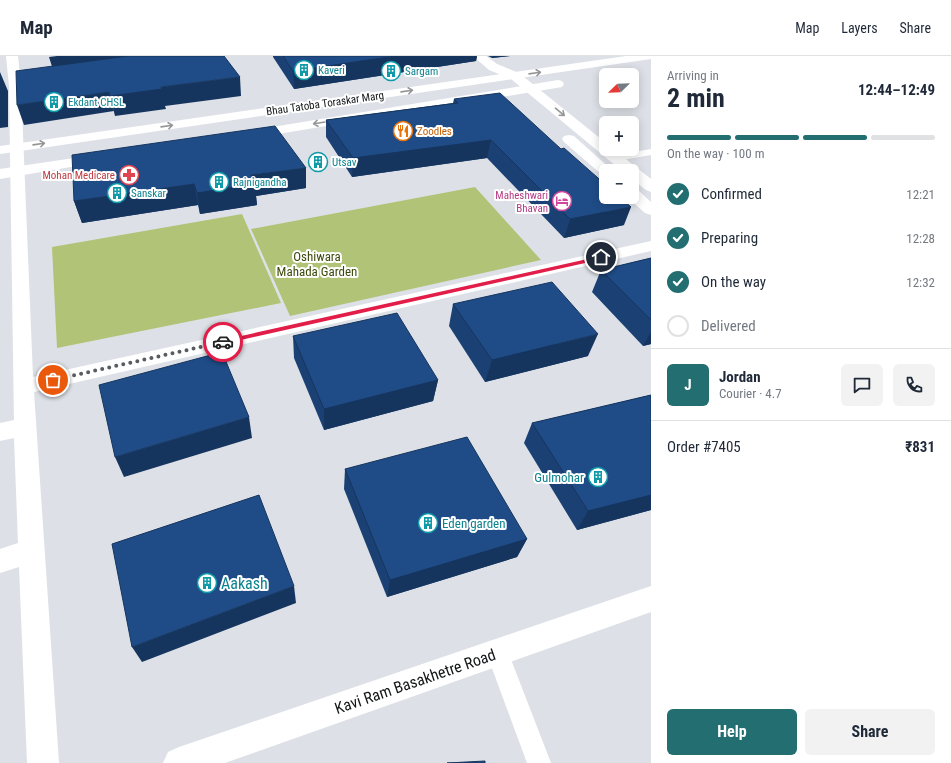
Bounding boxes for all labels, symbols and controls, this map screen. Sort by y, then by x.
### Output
text: Map [20,16,53,39]
text: Map [795,20,819,36]
text: Layers [841,20,878,36]
text: Share [900,20,931,36]
building icon: Kaveri [293,59,315,81]
building icon: Sargam [380,60,402,82]
place label: Kaveri [318,64,345,77]
place label: Sargam [405,65,438,78]
north arrow [599,68,639,108]
map controls [599,68,639,204]
text: Arriving in [667,68,719,83]
one-way arrow [528,69,541,77]
text: 12:44–12:49 [858,81,935,99]
text: 2 min [667,83,725,113]
one-way arrow [400,87,413,95]
street label: Bhau Tatoba Toraskar Marg [265,89,385,118]
building icon: Ekdant CHSL [43,91,65,113]
place label: Ekdant CHSL [68,96,124,109]
one-way arrow [555,107,565,116]
button: + [599,116,639,156]
one-way arrow [313,119,326,127]
restaurant icon: Zoodles [392,120,414,142]
one-way arrow [160,122,173,130]
place label: Zoodles [417,125,452,138]
one-way arrow [32,140,45,148]
text: On the way · 100 m [667,146,764,161]
building icon: Utsav [307,151,329,173]
place label: Utsav [332,156,357,169]
pharmacy icon: Mohan Medicare [118,164,140,186]
button: − [599,164,639,204]
place label: Mohan Medicare [43,169,115,182]
building icon: Rajnigandha [208,171,230,193]
place label: Rajnigandha [233,176,287,189]
building icon: Sanskar [106,182,128,204]
icon: check [667,183,689,205]
text: Confirmed [701,185,762,203]
place label: Sanskar [131,187,167,200]
text: 12:21 [906,187,935,202]
place label: Maheshwari Bhavan [495,189,548,215]
hotel icon: Maheshwari Bhavan [551,190,573,212]
icon: check [667,227,689,249]
text: Preparing [701,229,758,247]
text: 12:28 [906,231,935,246]
pin [584,240,618,274]
icon: home [590,246,612,268]
park label: Oshiwara Mahada Garden [277,249,357,279]
icon: check [667,271,689,293]
text: On the way [701,273,766,291]
text: 12:32 [906,275,935,290]
text: Delivered [701,317,756,335]
courier [203,322,243,362]
icon: car [212,331,234,353]
pin [36,363,70,397]
button: chat [841,364,883,406]
button: phone [893,364,935,406]
text: Jordan [719,368,761,386]
icon: bag [42,369,64,391]
text: J [684,376,692,394]
text: Courier · 4.7 [719,386,782,401]
text: Order #7405 [667,438,741,456]
text: ₹831 [905,438,935,456]
building icon: Gulmohar [587,466,609,488]
place label: Gulmohar [534,470,584,485]
building icon: Eden garden [417,512,439,534]
place label: Eden garden [442,516,505,531]
building icon: Aakash [196,572,218,594]
place label: Aakash [221,574,268,593]
street label: Kavi Ram Basakhetre Road [332,645,498,718]
button: Help [667,709,797,755]
button: Share [805,709,935,755]

